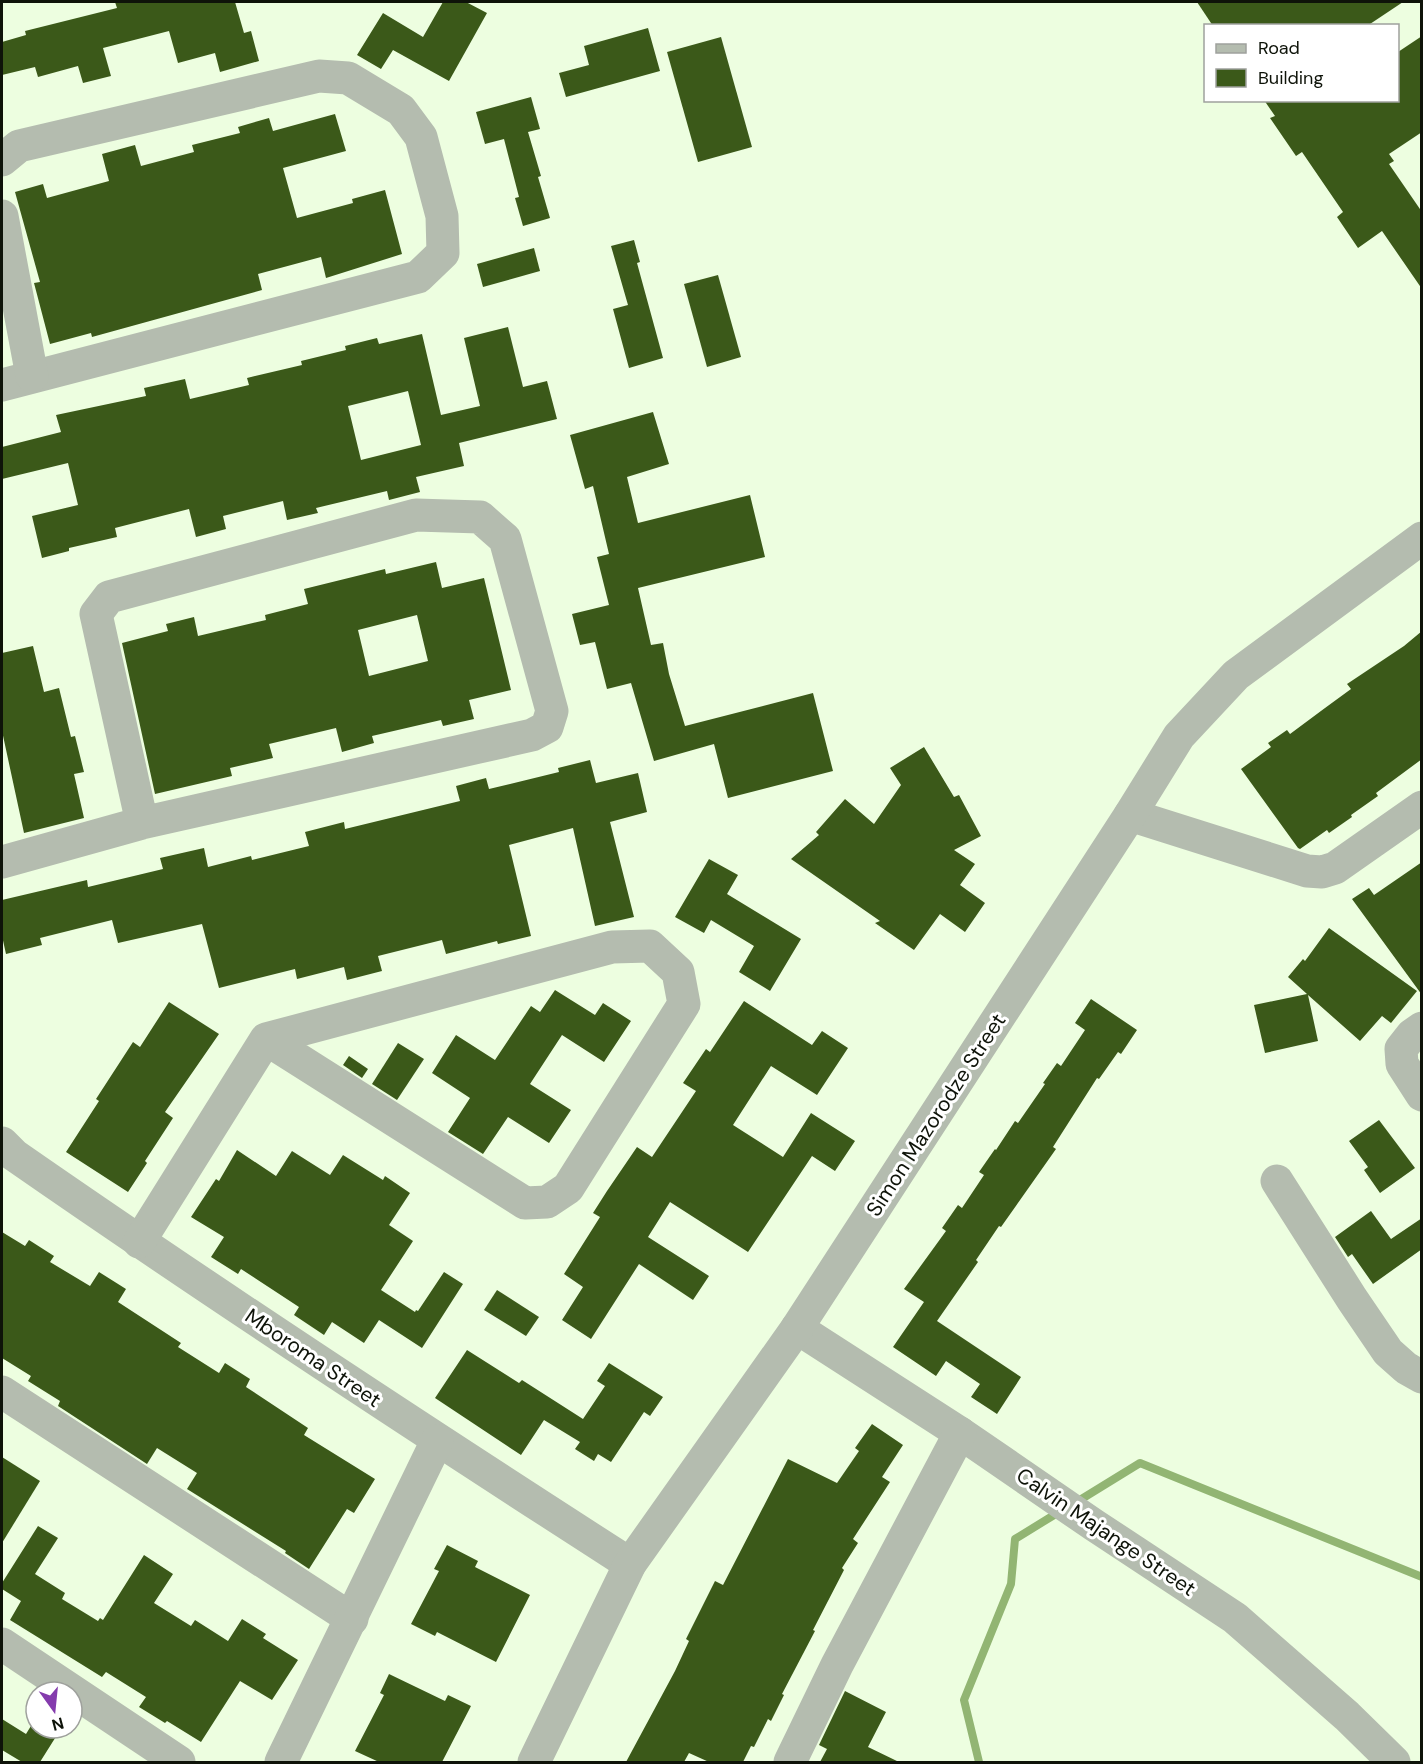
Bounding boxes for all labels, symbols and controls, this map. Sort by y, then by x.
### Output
legend [1204,24,1399,102]
text: Road [1258,36,1300,60]
text: Building [1258,66,1323,90]
street label: Simon Mazorodze Street [860,1008,1012,1222]
street label: Mboroma Street [240,1302,386,1414]
street label: Calvin Majange Street [1011,1461,1201,1603]
north arrow [24,1680,84,1740]
text: N [49,1712,66,1736]

